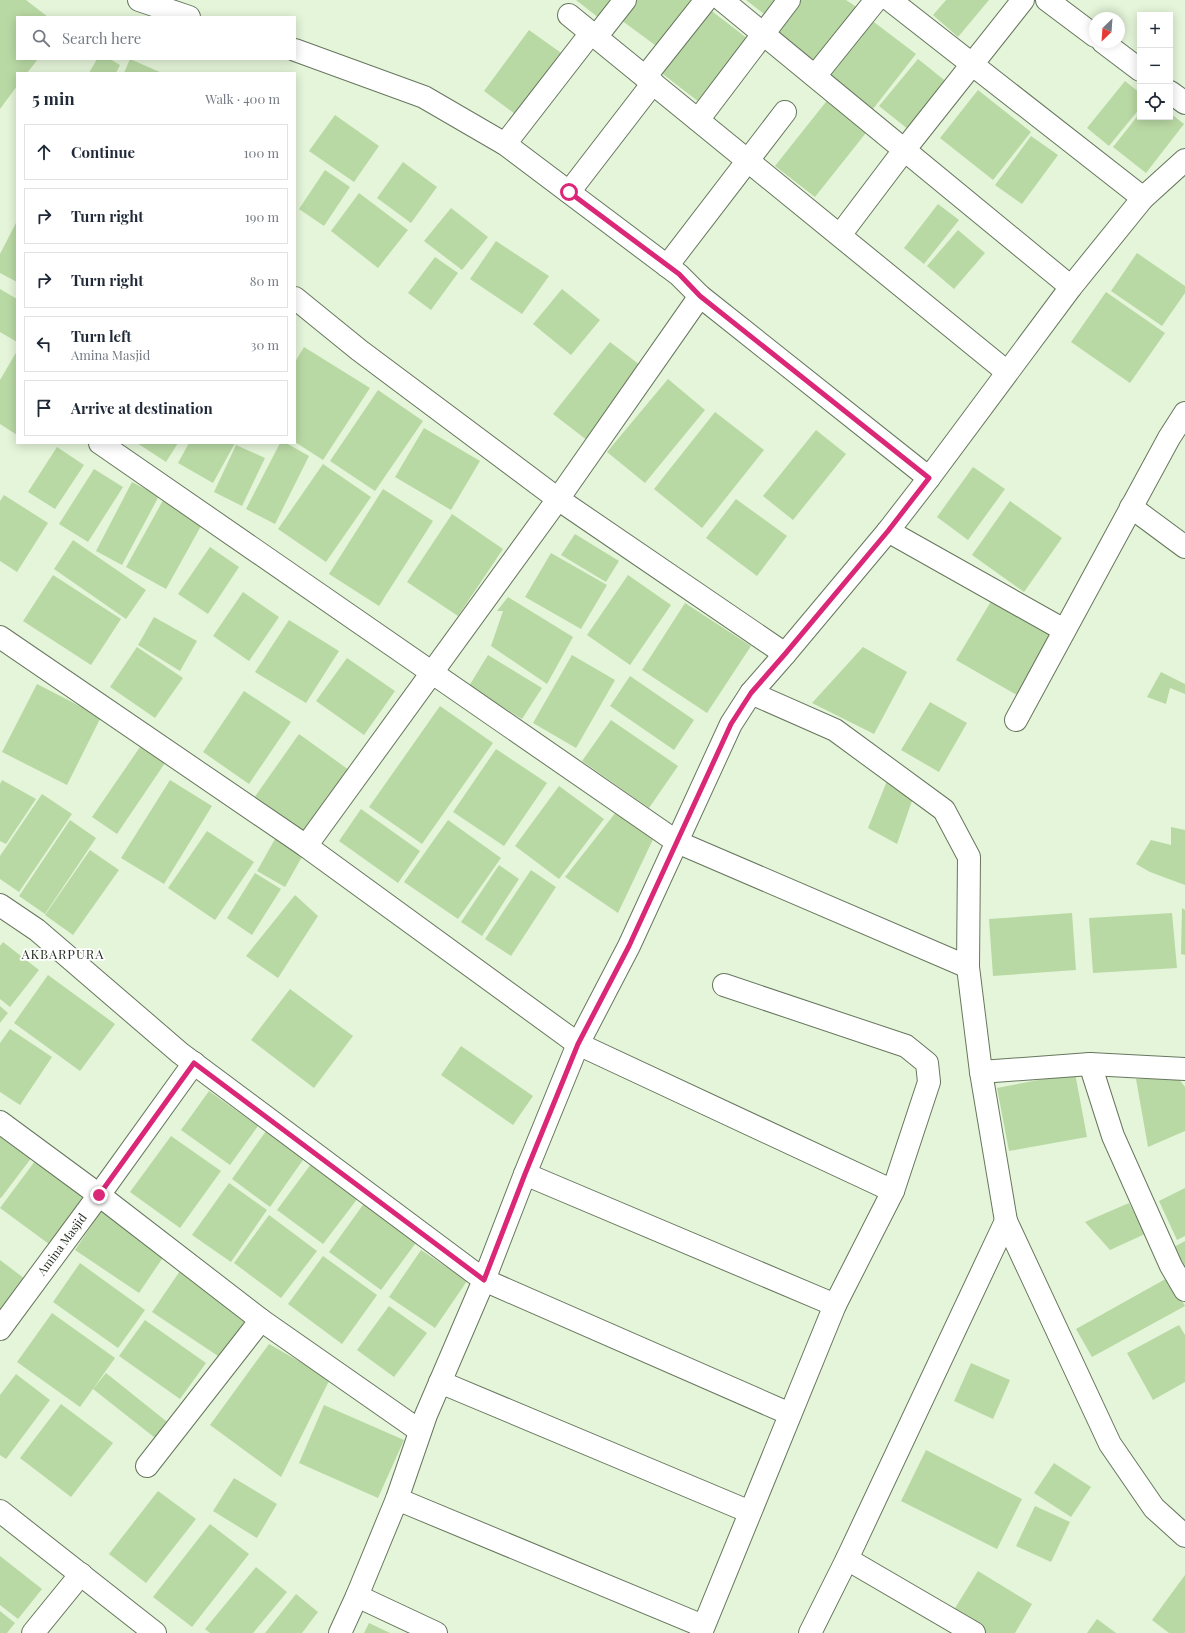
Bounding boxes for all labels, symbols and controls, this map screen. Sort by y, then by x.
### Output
north arrow [1089,12,1125,48]
map controls [1137,12,1173,120]
button: + [1137,12,1173,48]
search box [16,16,296,60]
icon: search [30,27,52,49]
text: Search here [62,28,141,48]
button: − [1137,48,1173,84]
button: locate [1137,84,1173,120]
text: 5 min [32,87,75,109]
text: Walk · 400 m [205,90,280,107]
icon: ahead [33,141,55,163]
text: Continue [71,142,135,162]
text: 100 m [244,144,279,161]
route start [560,183,578,201]
icon: right [33,205,55,227]
text: Turn right [71,206,144,226]
text: 190 m [245,208,279,225]
icon: right [33,269,55,291]
text: Turn right [71,270,144,290]
text: 80 m [250,272,279,289]
text: Turn left [71,326,132,346]
icon: left [33,333,55,355]
text: 30 m [251,336,279,353]
text: Amina Masjid [71,346,150,363]
icon: arrive [33,397,55,419]
text: Arrive at destination [71,398,213,418]
district label: AKBARPURA [21,945,104,962]
route end [90,1186,108,1204]
street label: Amina Masjid [33,1210,90,1279]

